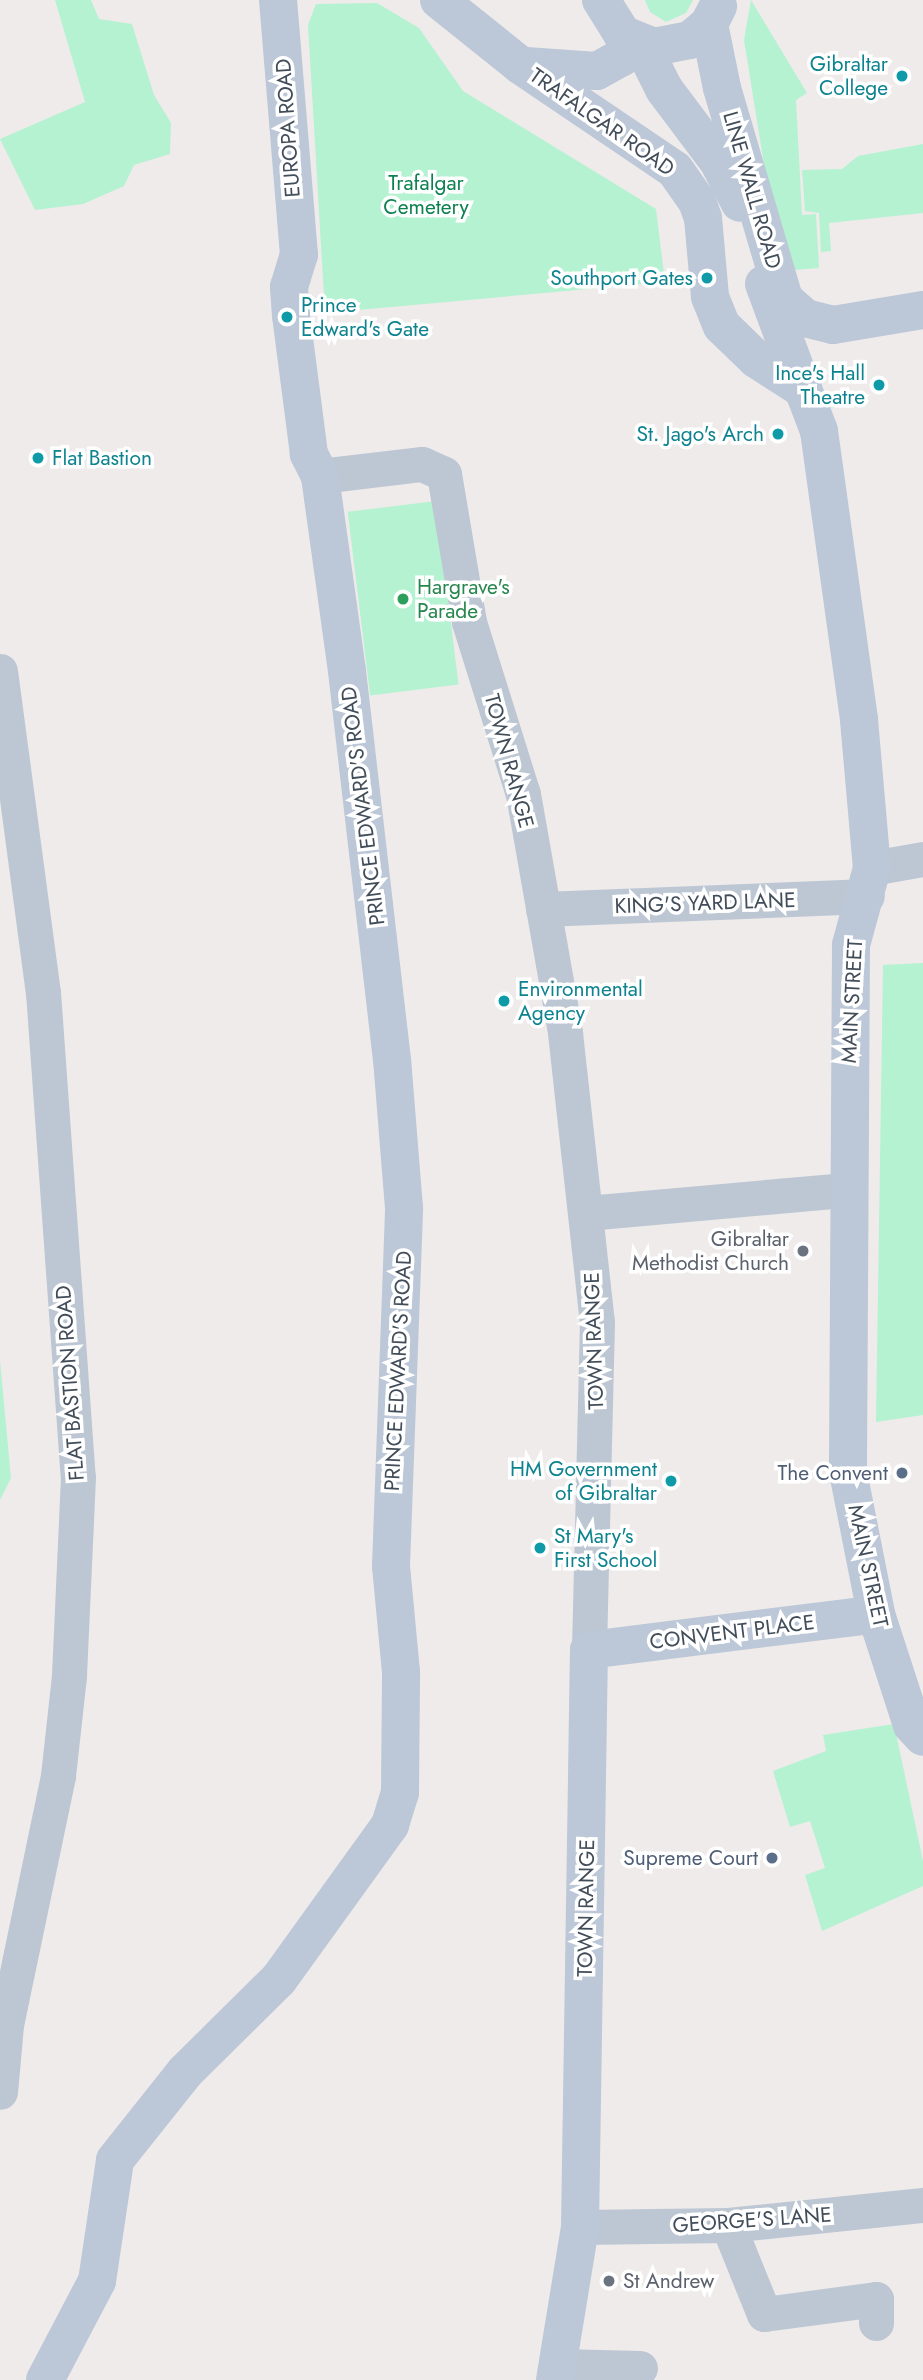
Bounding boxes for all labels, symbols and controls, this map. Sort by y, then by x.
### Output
place label: Gibraltar College [810,51,888,101]
street label: EUROPA ROAD [271,58,305,198]
street label: TRAFALGAR ROAD [525,63,679,181]
marker: Gibraltar College [894,68,910,84]
street label: LINE WALL ROAD [718,109,786,271]
park label: Trafalgar Cemetery [383,170,469,220]
place label: Southport Gates [550,265,693,291]
marker: Southport Gates [699,270,715,286]
place label: Prince Edward's Gate [301,292,429,342]
marker: Prince Edward's Gate [279,309,295,325]
place label: Ince's Hall Theatre [775,360,865,410]
marker: Ince's Hall Theatre [871,377,887,393]
place label: St. Jago's Arch [636,421,764,447]
marker: St. Jago's Arch [770,426,786,442]
place label: Flat Bastion [52,445,152,471]
marker: Flat Bastion [30,450,46,466]
place label: Hargrave's Parade [417,574,510,624]
marker: Hargrave's Parade [395,591,411,607]
street label: PRINCE EDWARD'S ROAD [336,685,390,927]
street label: TOWN RANGE [479,691,539,831]
street label: KING'S YARD LANE [614,887,796,919]
street label: MAIN STREET [836,938,868,1064]
place label: Environmental Agency [518,976,643,1026]
marker: Environmental Agency [496,993,512,1009]
place label: Gibraltar Methodist Church [632,1226,789,1276]
marker: Gibraltar Methodist Church [795,1243,811,1259]
street label: PRINCE EDWARD'S ROAD [379,1250,417,1492]
street label: TOWN RANGE [579,1272,609,1410]
street label: FLAT BASTION ROAD [51,1284,89,1482]
place label: HM Government of Gibraltar [510,1456,657,1506]
place label: The Convent [778,1460,888,1486]
marker: The Convent [894,1465,910,1481]
marker: HM Government of Gibraltar [663,1473,679,1489]
street label: MAIN STREET [843,1502,893,1630]
place label: St Mary's First School [554,1523,657,1573]
marker: St Mary's First School [532,1540,548,1556]
street label: CONVENT PLACE [648,1609,816,1655]
street label: TOWN RANGE [572,1839,600,1977]
place label: Supreme Court [623,1845,758,1871]
marker: Supreme Court [764,1850,780,1866]
street label: GEORGE'S LANE [672,2202,832,2238]
place label: St Andrew [623,2268,714,2294]
marker: St Andrew [601,2273,617,2289]

